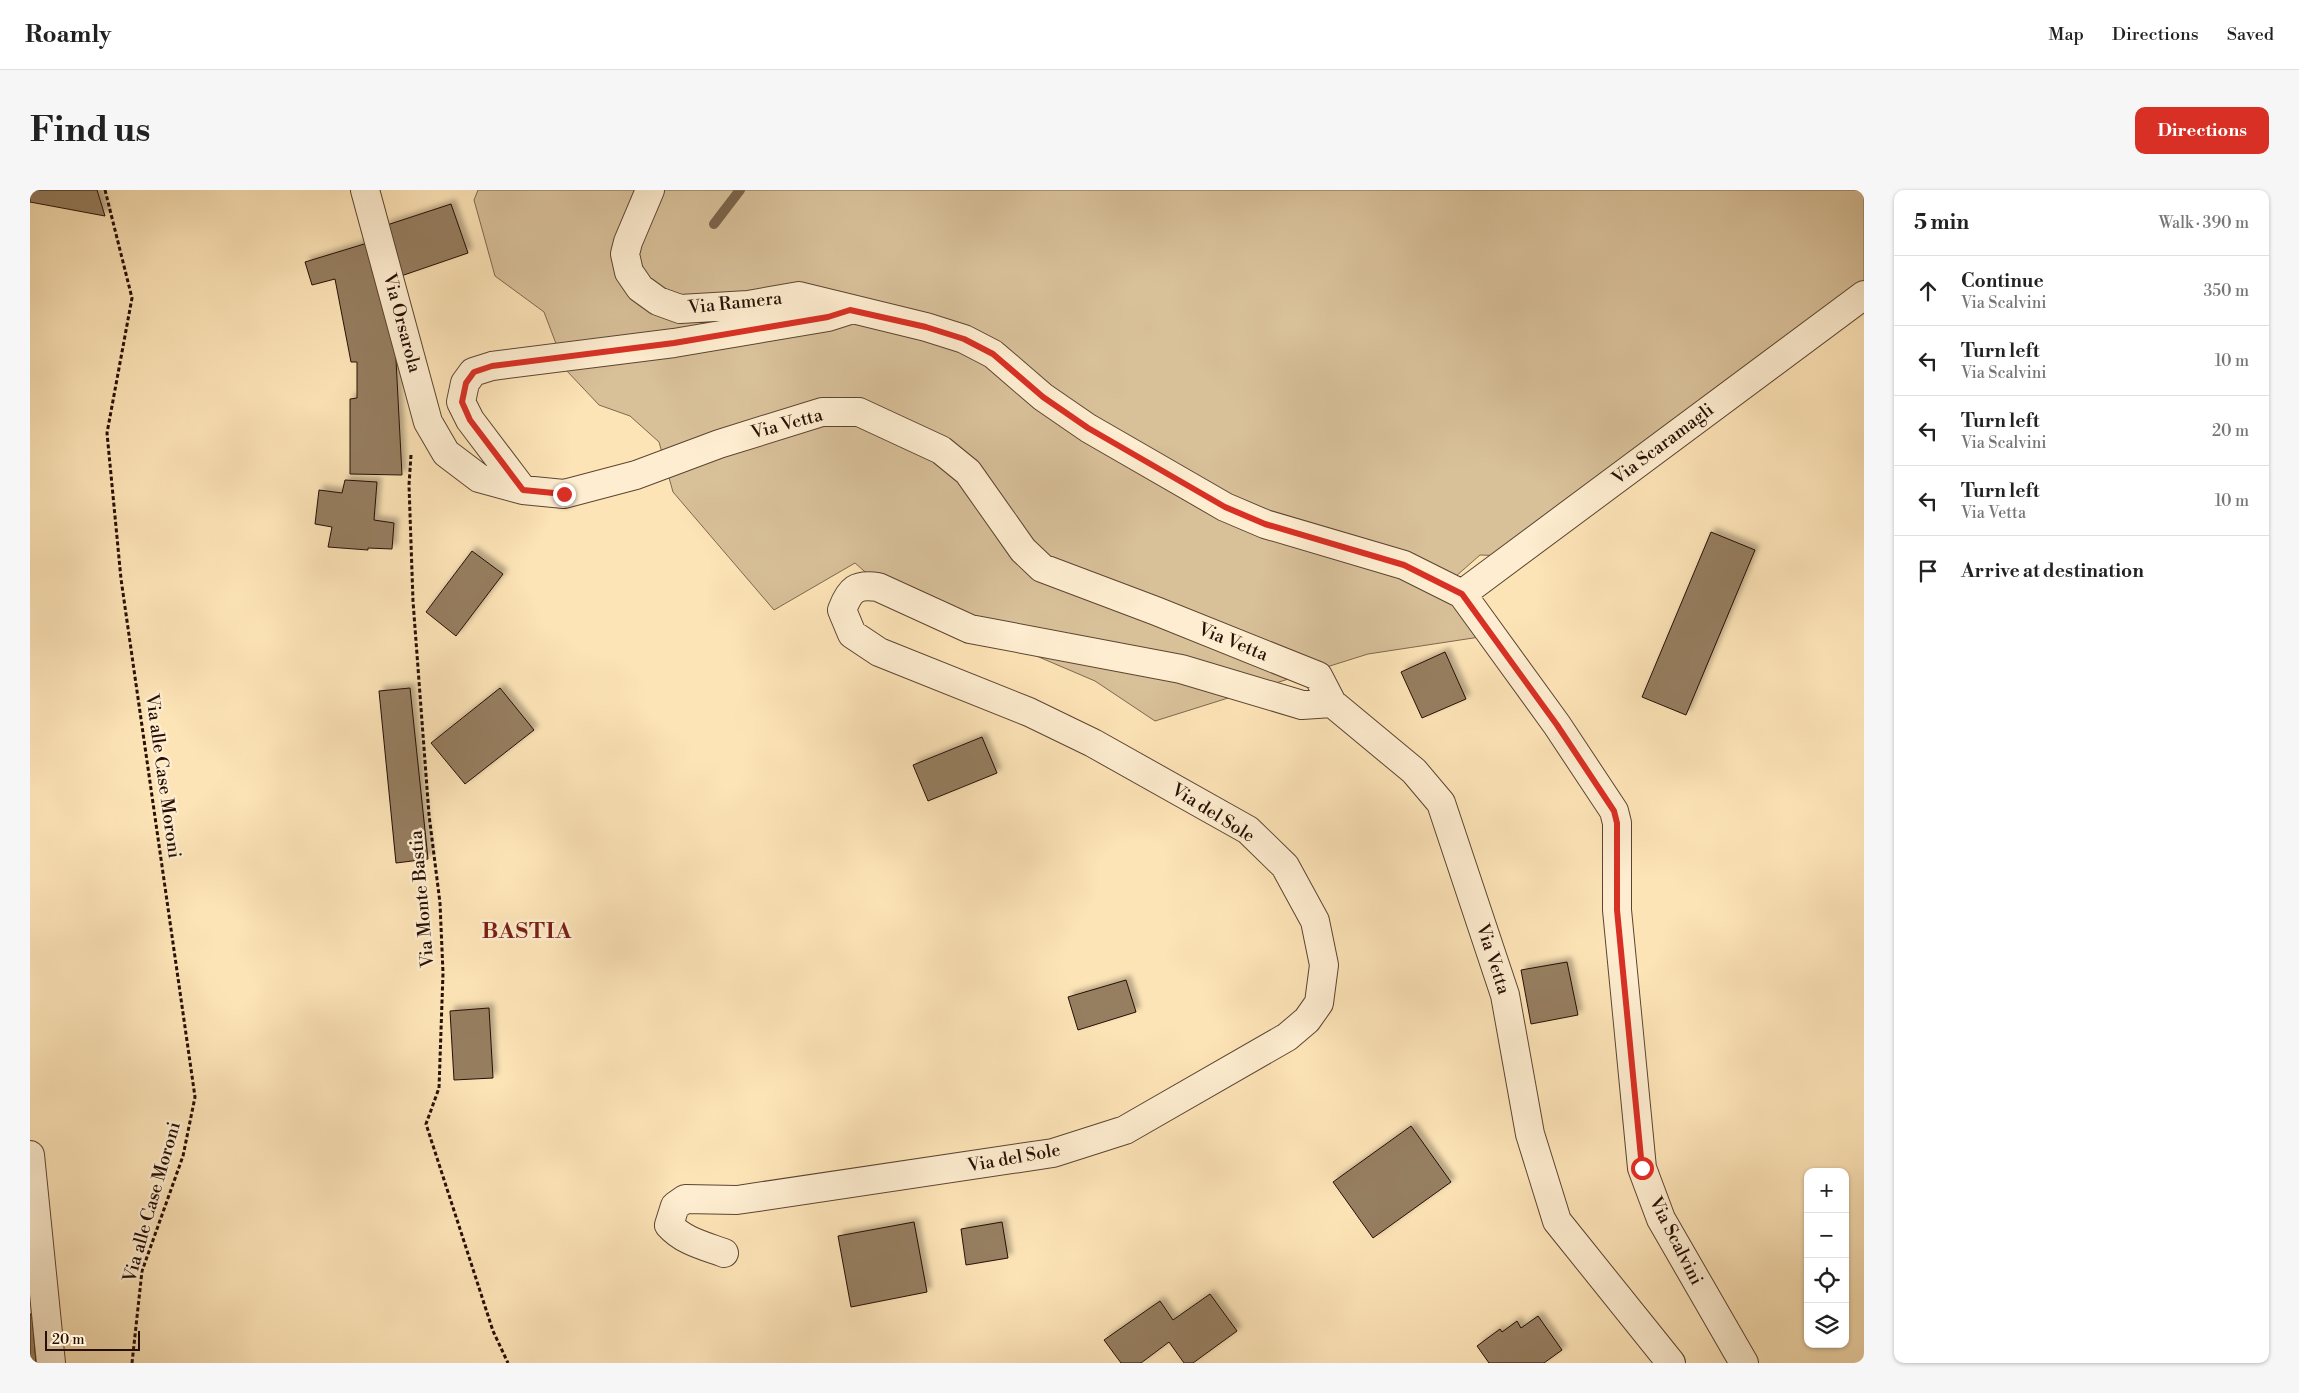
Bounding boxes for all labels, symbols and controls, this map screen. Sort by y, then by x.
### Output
text: Roamly [25,20,111,50]
text: Map [2048,23,2084,46]
text: Directions [2112,23,2199,46]
text: Saved [2227,23,2274,46]
button: Directions [2135,107,2269,154]
text: Find us [30,109,150,152]
text: 5 min [1914,210,1969,236]
text: Walk · 390 m [2159,213,2249,233]
text: Continue [1961,269,2044,293]
street label: Via Orsarola [377,270,426,376]
icon: ahead [1914,277,1942,305]
text: 350 m [2203,281,2249,301]
street label: Via Ramera [686,287,784,319]
text: Via Scalvini [1961,293,2047,313]
text: Turn left [1961,339,2040,363]
icon: left [1914,347,1942,375]
text: 10 m [2215,351,2249,371]
text: Via Scalvini [1961,363,2047,383]
street label: Via Scaramagli [1607,398,1718,490]
street label: Via Vetta [748,403,826,445]
text: Turn left [1961,409,2040,433]
icon: left [1914,417,1942,445]
text: 20 m [2212,421,2249,441]
text: Via Scalvini [1961,433,2047,453]
text: Turn left [1961,479,2040,503]
route end [553,483,576,506]
icon: left [1914,487,1942,515]
text: 10 m [2215,491,2249,511]
text: Via Vetta [1961,503,2026,523]
icon: arrive [1914,557,1942,585]
text: Arrive at destination [1961,559,2144,583]
street label: Via Vetta [1194,617,1272,667]
street label: Via alle Case Moroni [140,691,186,860]
street label: Via del Sole [1166,778,1259,848]
street label: Via Monte Bastia [404,829,440,970]
district label: BASTIA [482,918,572,945]
street label: Via Vetta [1470,920,1516,998]
street label: Via alle Case Moroni [118,1119,186,1286]
street label: Via del Sole [965,1139,1062,1178]
route start [1631,1157,1654,1180]
map controls [1804,1168,1849,1348]
button: + [1804,1168,1849,1213]
street label: Via Scalvini [1643,1192,1708,1289]
button: − [1804,1213,1849,1258]
button: locate [1804,1258,1849,1303]
button: layers [1804,1303,1849,1348]
scale bar [45,1328,140,1351]
text: 20 m [52,1331,84,1349]

